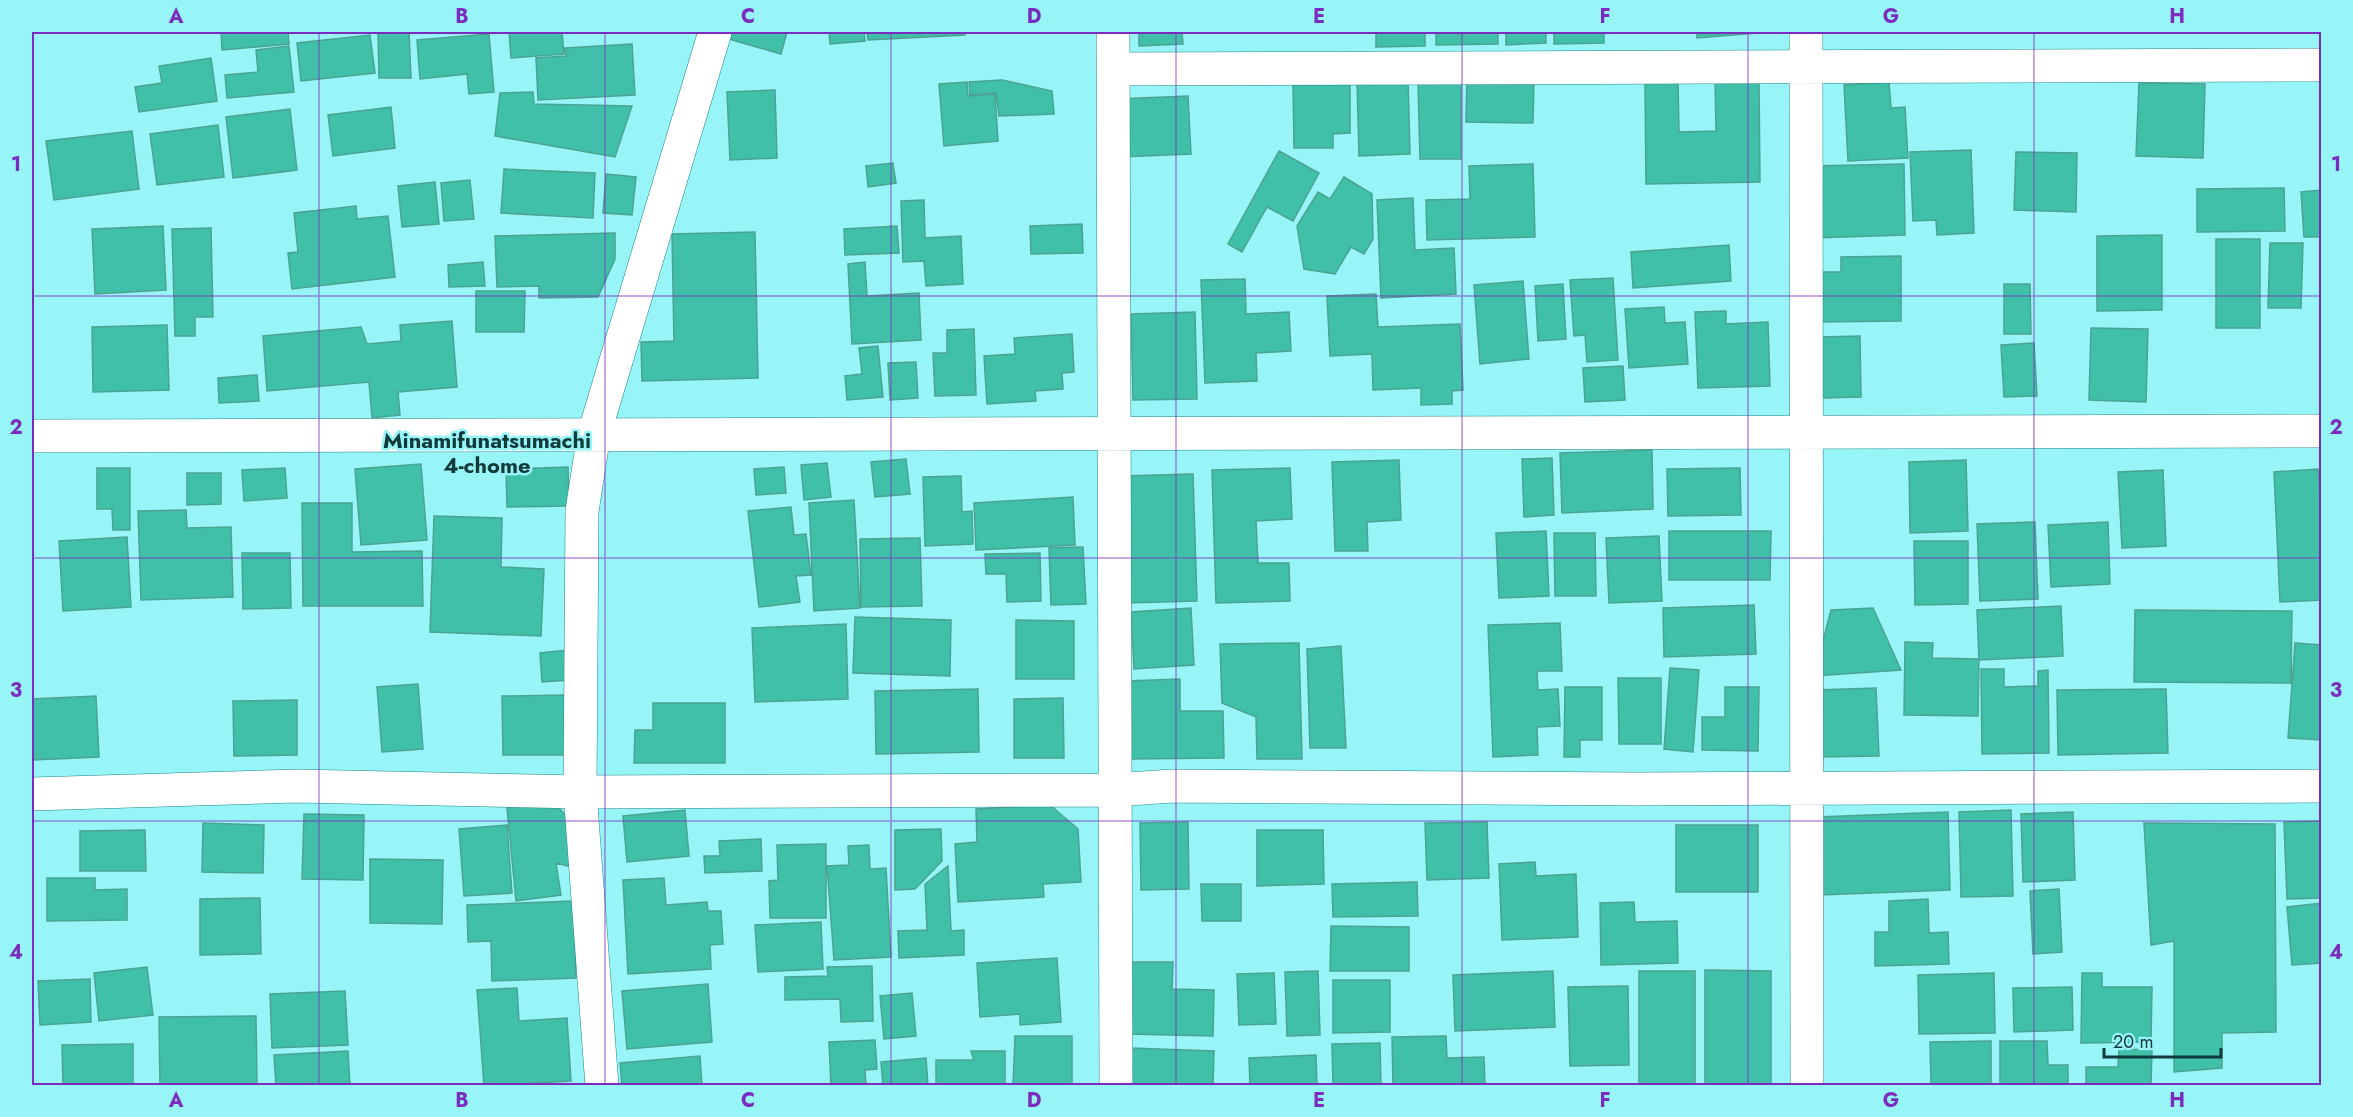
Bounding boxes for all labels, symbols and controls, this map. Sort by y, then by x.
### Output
text: A [168,2,184,31]
text: B [455,2,469,31]
text: C [741,2,755,31]
text: D [1027,2,1041,31]
text: E [1313,2,1325,31]
text: F [1599,2,1611,31]
text: G [1883,2,1899,31]
text: H [2169,2,2185,31]
text: 1 [11,150,21,179]
text: 1 [2331,150,2341,179]
text: 2 [9,413,23,442]
text: 2 [2329,413,2343,442]
district label: Minamifunatsumachi 4-chome [383,424,591,481]
text: 3 [10,676,22,705]
text: 3 [2330,676,2342,705]
text: 4 [9,938,23,967]
text: 4 [2329,938,2343,967]
scale bar [2104,1021,2221,1059]
text: 20 m [2113,1029,2153,1055]
text: A [168,1086,184,1115]
text: B [455,1086,469,1115]
text: C [741,1086,755,1115]
text: D [1027,1086,1041,1115]
text: E [1313,1086,1325,1115]
text: F [1599,1086,1611,1115]
text: G [1883,1086,1899,1115]
text: H [2169,1086,2185,1115]

